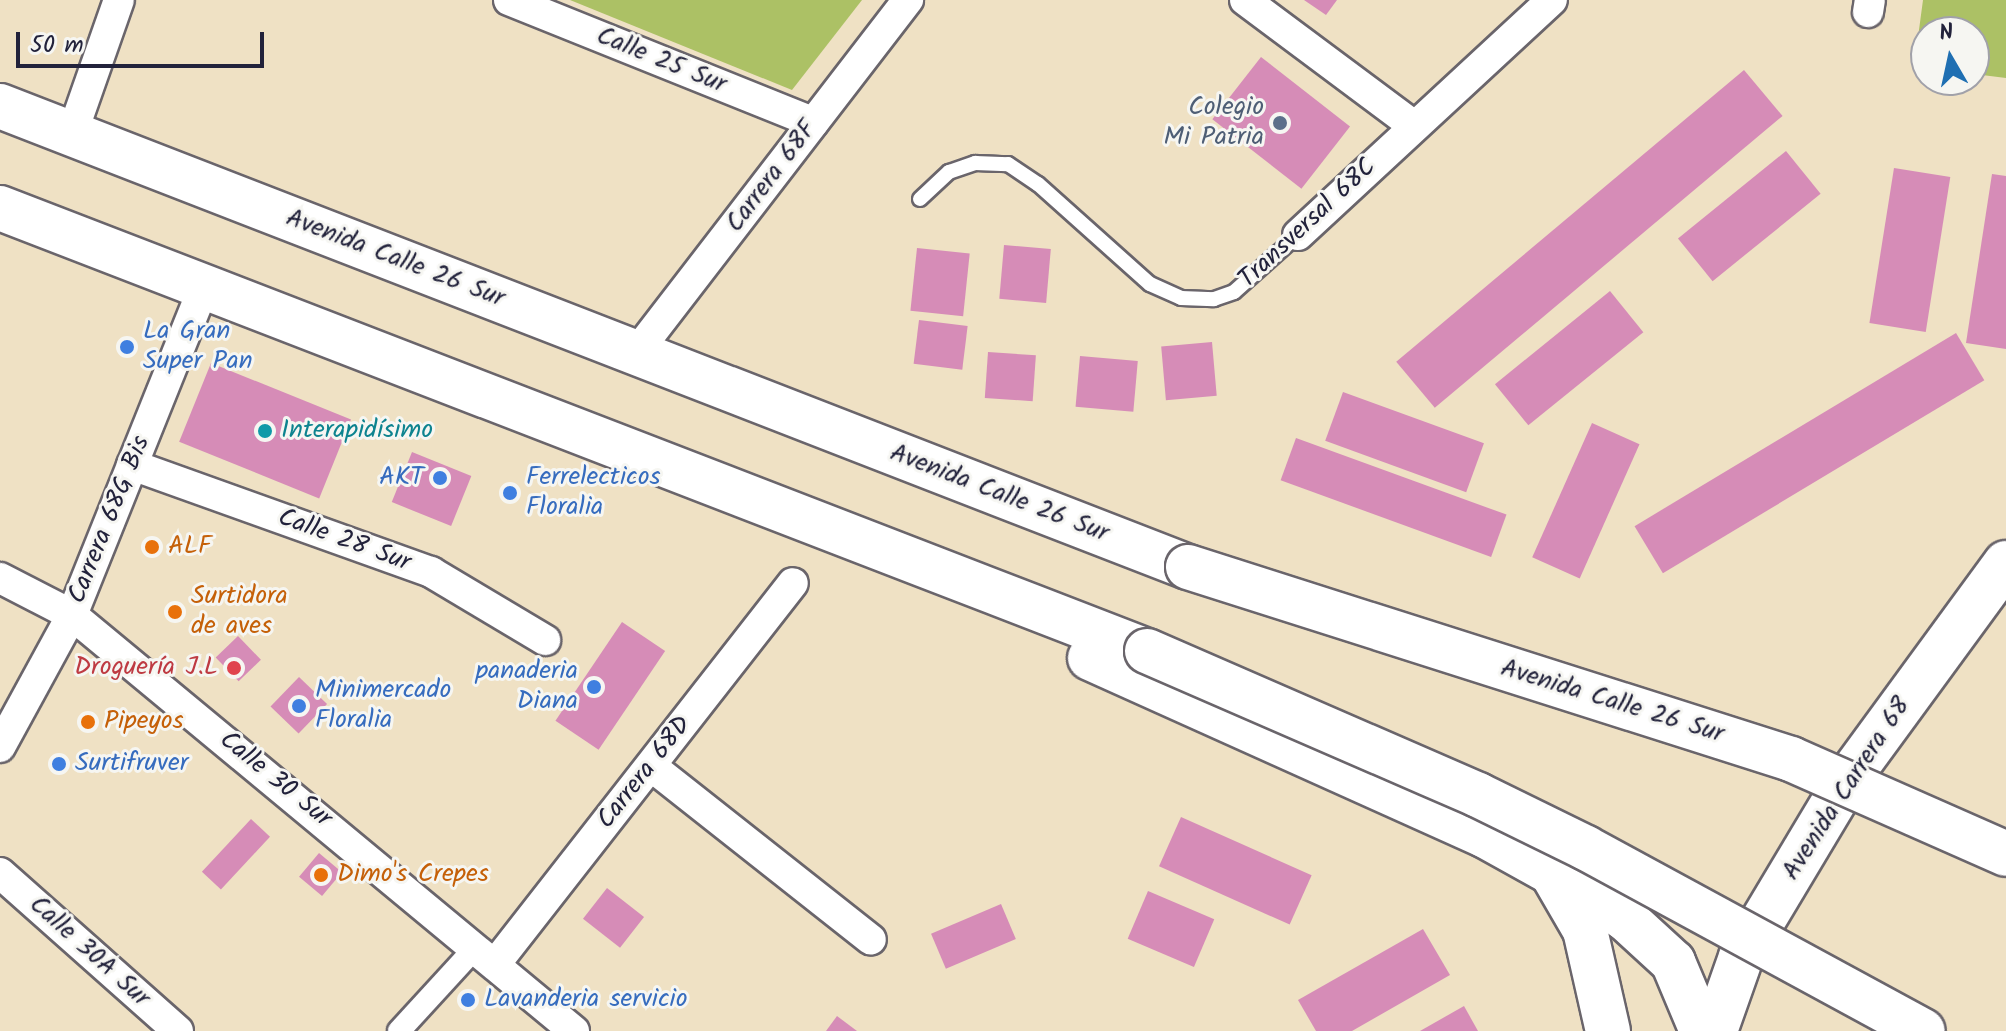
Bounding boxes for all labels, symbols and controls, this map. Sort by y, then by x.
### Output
text: N [1937,15,1956,52]
scale bar [20,16,268,66]
north arrow [1910,16,1990,96]
street label: Calle 25 Sur [592,21,730,101]
text: 50 m [30,26,84,65]
place label: Colegio Mi Patria [1164,92,1264,154]
marker: Colegio Mi Patria [1271,114,1289,132]
street label: Carrera 68F [720,115,824,239]
street label: Transversal 68C [1233,152,1383,296]
street label: Avenida Calle 26 Sur [281,203,509,315]
place label: La Gran Super Pan [143,316,253,378]
marker: La Gran Super Pan [118,338,136,356]
place label: Interapidísimo [281,415,433,447]
marker: Interapidísimo [256,422,274,440]
street label: Carrera 68G Bis [62,432,158,608]
street label: Avenida Calle 26 Sur [885,438,1113,550]
place label: AKT [379,462,424,494]
place label: Ferrelecticos Floralia [526,462,661,524]
marker: AKT [431,469,449,487]
marker: Ferrelecticos Floralia [501,484,519,502]
street label: Calle 28 Sur [273,503,415,579]
place label: ALF [168,531,212,563]
marker: ALF [143,538,161,556]
place label: Surtidora de aves [191,581,288,642]
marker: Surtidora de aves [166,603,184,621]
place label: Droguería J.L [74,652,218,684]
street label: Avenida Calle 26 Sur [1497,653,1727,751]
place label: panaderia Diana [476,656,578,718]
marker: Droguería J.L [225,659,243,677]
place label: Minimercado Floralia [315,675,451,736]
marker: panaderia Diana [585,678,603,696]
street label: Avenida Carrera 68 [1776,692,1918,886]
marker: Minimercado Floralia [290,697,308,715]
place label: Pipeyos [104,706,183,738]
street label: Carrera 68D [591,710,699,836]
marker: Pipeyos [79,713,97,731]
street label: Calle 30 Sur [212,725,338,835]
place label: Surtifruver [75,748,188,780]
marker: Surtifruver [50,755,68,773]
place label: Dimo's Crepes [337,859,489,891]
marker: Dimo's Crepes [312,866,330,884]
street label: Calle 30A Sur [22,890,156,1014]
place label: Lavanderia servicio [484,984,688,1016]
marker: Lavanderia servicio [459,991,477,1009]

